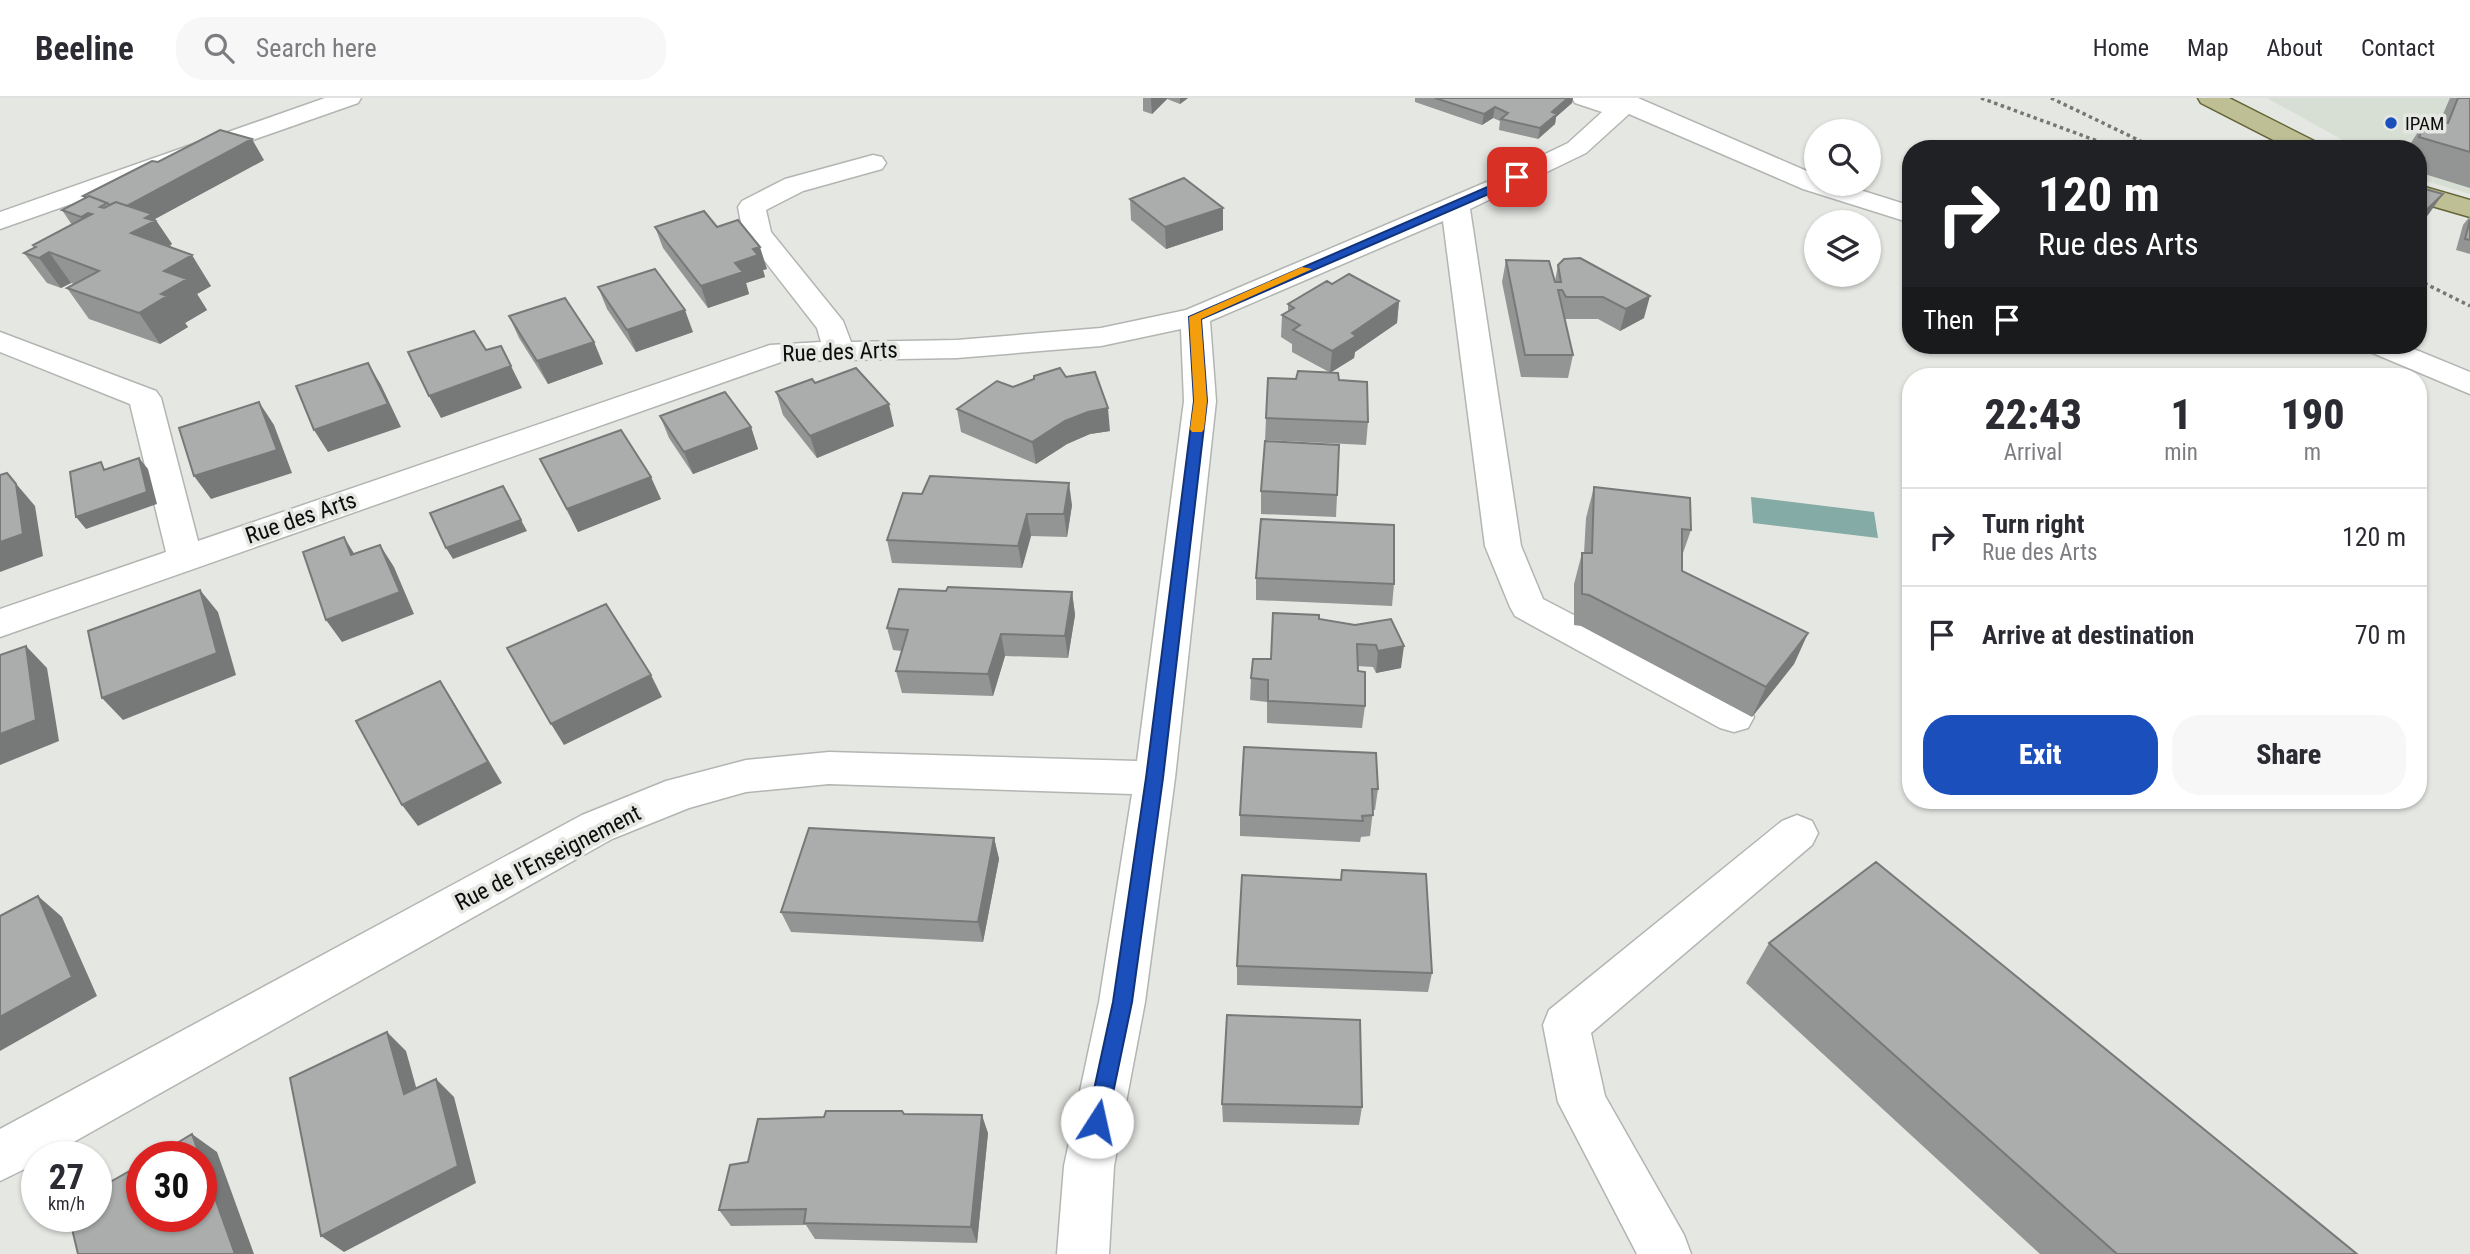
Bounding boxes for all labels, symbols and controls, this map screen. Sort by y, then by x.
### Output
search box [176,17,666,80]
text: Beeline [35,29,134,68]
icon: search [200,29,238,67]
text: Search here [256,33,377,63]
text: Home [2093,34,2149,62]
text: Map [2187,34,2229,62]
text: About [2267,34,2323,62]
text: Contact [2361,34,2435,62]
place label: IPAM [2405,112,2444,135]
marker: IPAM [2383,115,2399,131]
map controls [1804,119,1881,287]
button: search [1804,119,1881,196]
pin [1487,147,1547,207]
icon: arrive [1498,158,1536,196]
text: 120 m [2038,166,2160,223]
icon: right [1923,168,2014,259]
button: layers [1804,210,1881,287]
text: Rue des Arts [2038,225,2199,263]
icon: arrive [1988,301,2026,339]
text: Then [1923,305,1974,335]
street label: Rue des Arts [782,336,898,368]
text: 22:43 [1984,390,2082,439]
text: 1 [2170,390,2192,439]
text: 190 [2280,390,2345,439]
text: Arrival [2004,439,2062,466]
text: min [2164,439,2198,466]
text: m [2304,439,2321,466]
street label: Rue des Arts [242,486,360,550]
text: Turn right [1982,509,2084,539]
icon: right [1923,518,1961,556]
text: 120 m [2342,522,2406,552]
text: Rue des Arts [1982,539,2097,566]
icon: arrive [1923,616,1961,654]
text: Arrive at destination [1982,620,2194,650]
text: 70 m [2355,620,2406,650]
button: Exit [1923,715,2158,795]
button: Share [2172,715,2406,795]
street label: Rue de l'Enseignement [451,800,645,916]
position arrow [1060,1085,1134,1159]
speed limit sign: 30 [126,1141,217,1232]
text: 27 [49,1157,84,1198]
text: km/h [48,1193,85,1214]

